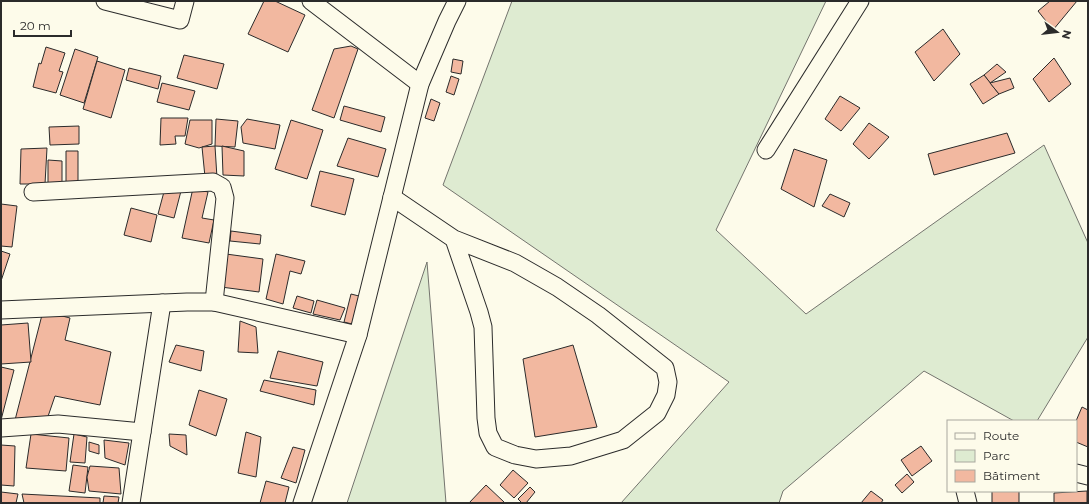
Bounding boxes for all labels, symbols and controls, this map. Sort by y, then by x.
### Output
scale bar [14,12,71,38]
north arrow [1037,12,1077,52]
text: 20 m [20,18,51,33]
text: N [1059,28,1075,41]
legend [947,420,1077,492]
text: Route [983,428,1019,443]
text: Parc [983,448,1010,463]
text: Bâtiment [983,468,1040,483]

